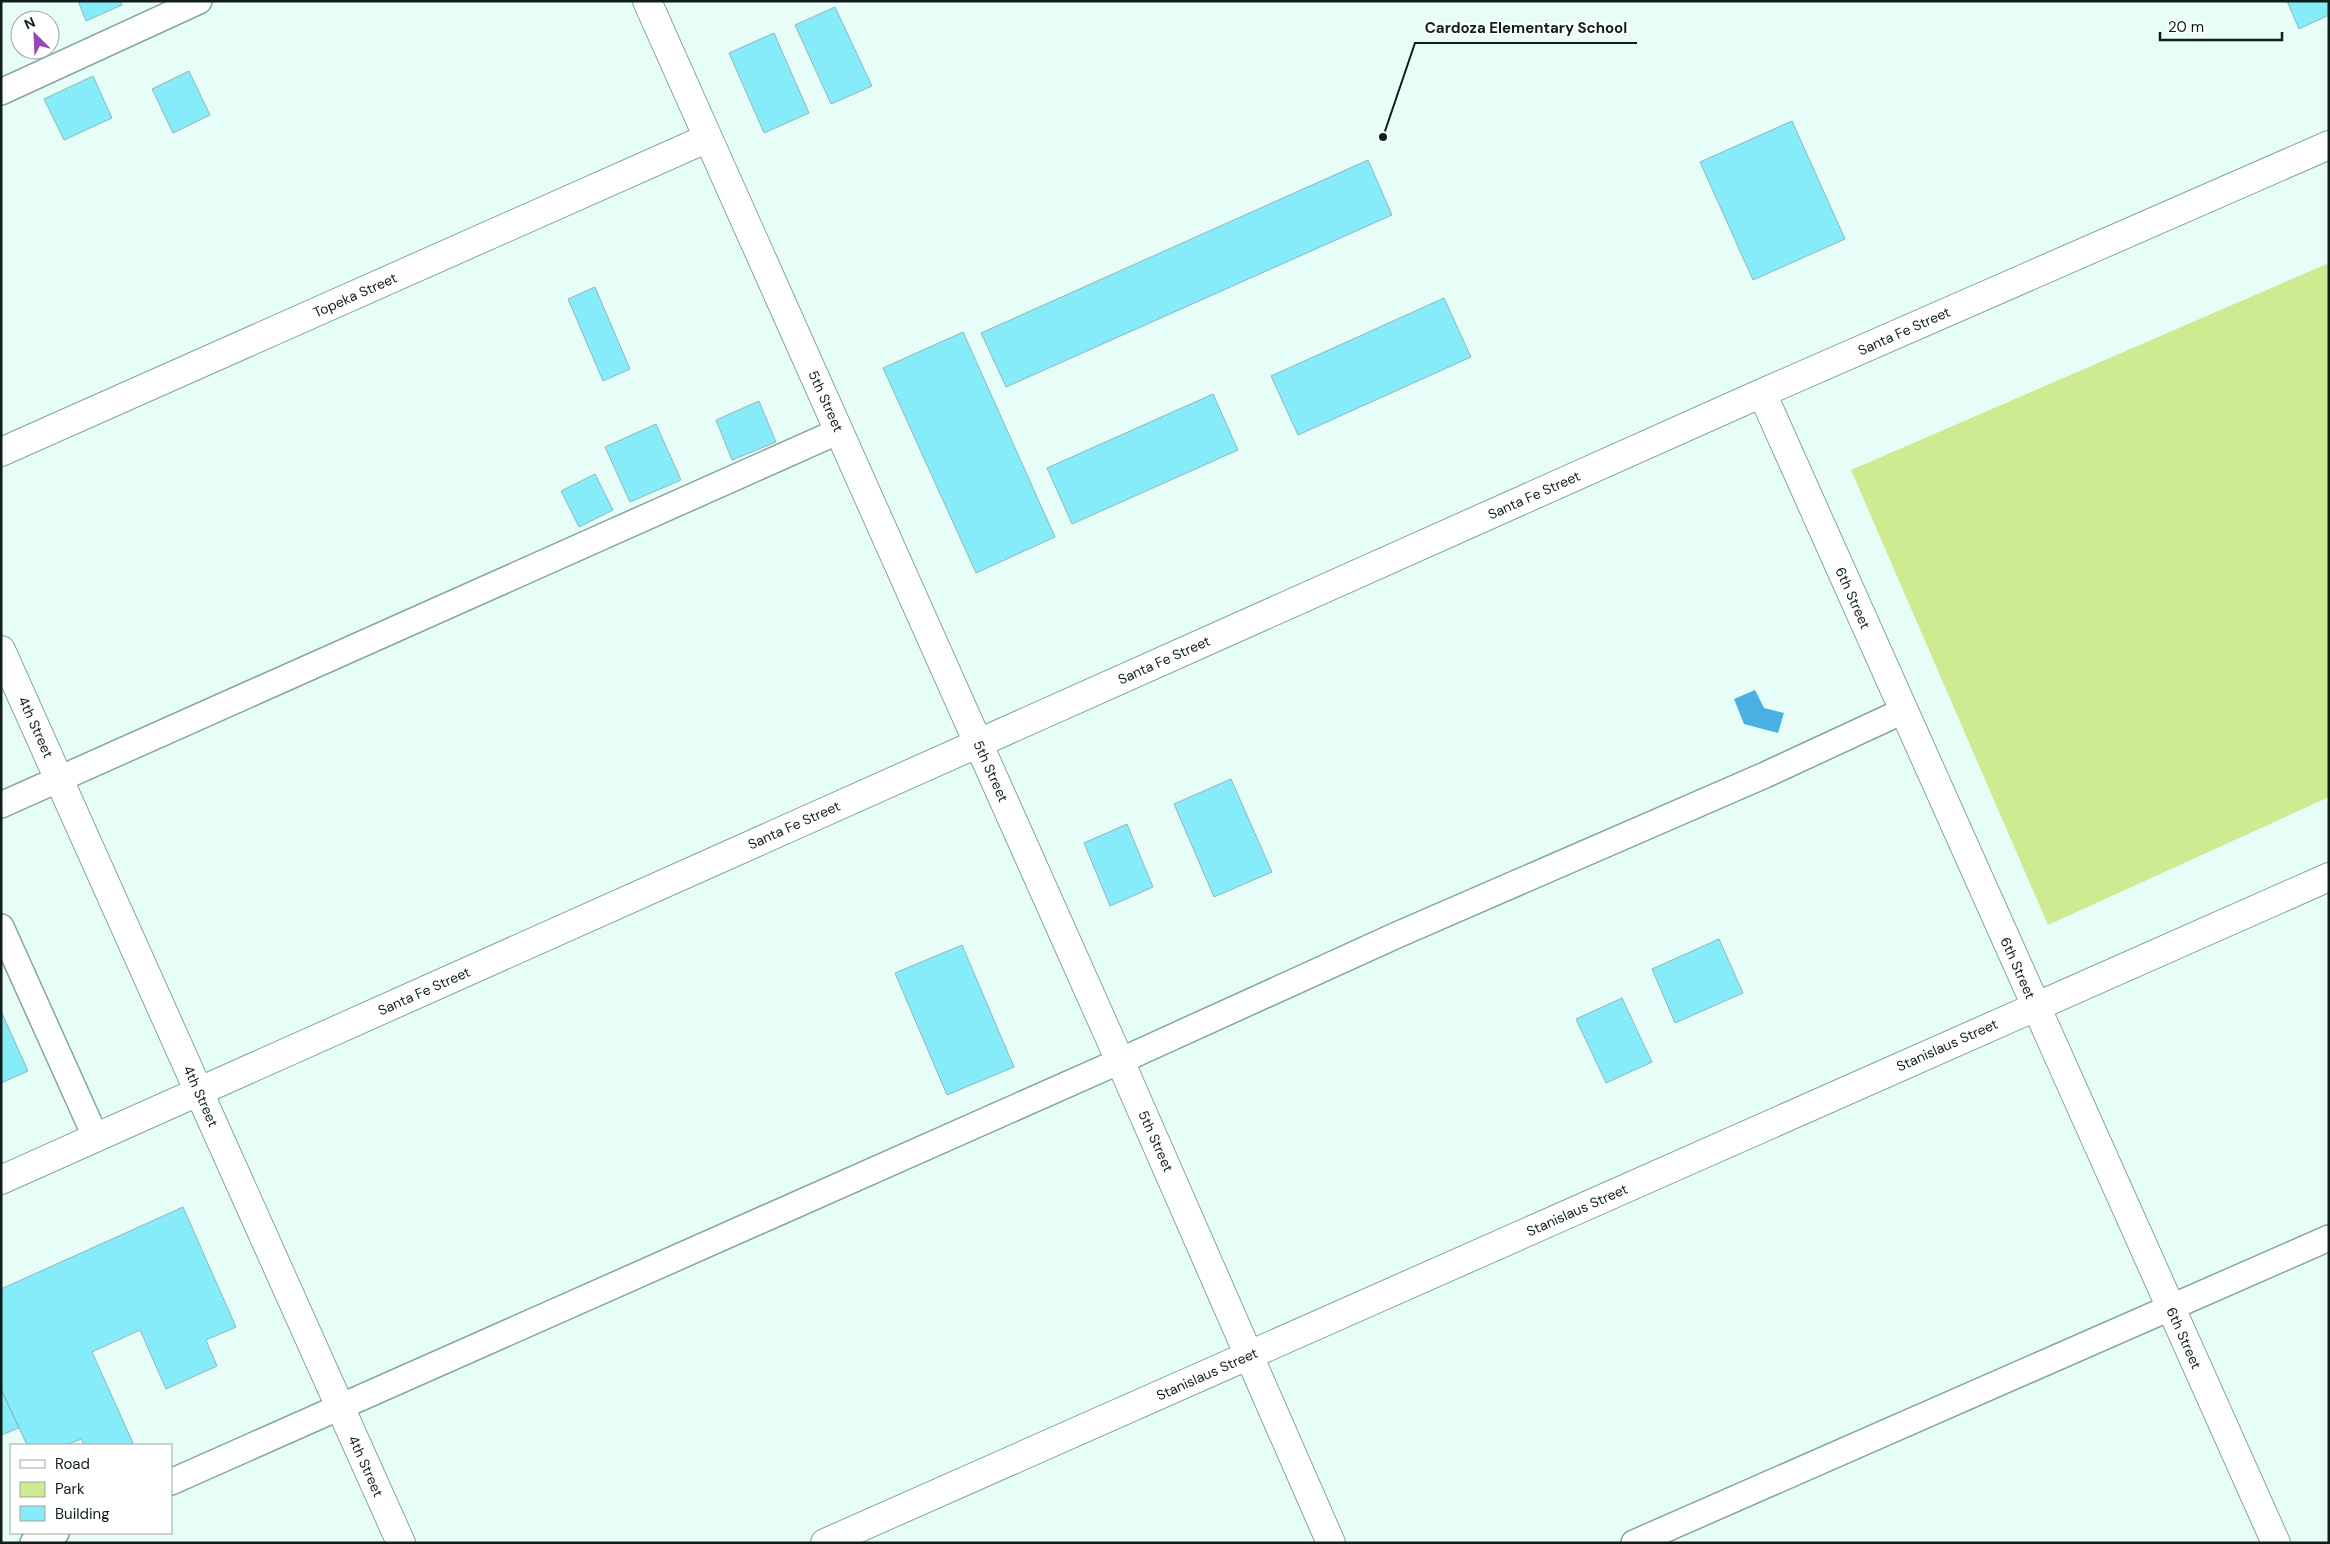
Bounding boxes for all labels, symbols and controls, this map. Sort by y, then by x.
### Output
north arrow [10,10,60,60]
scale bar [2160,10,2282,42]
text: N [21,13,38,33]
callout: Cardoza Elementary School [1415,13,1637,43]
text: 20 m [2168,17,2204,37]
text: Cardoza Elementary School [1425,18,1627,38]
street label: Topeka Street [310,269,400,321]
street label: Santa Fe Street [1855,303,1953,359]
street label: 5th Street [804,367,848,435]
street label: Santa Fe Street [1485,467,1583,523]
street label: 6th Street [1831,564,1875,632]
street label: Santa Fe Street [1115,632,1213,688]
street label: 4th Street [14,693,58,761]
street label: 5th Street [969,737,1013,805]
street label: Santa Fe Street [745,797,843,853]
street label: 6th Street [1996,934,2040,1002]
street label: Santa Fe Street [375,963,473,1019]
street label: Stanislaus Street [1894,1015,2000,1075]
street label: 4th Street [179,1062,223,1130]
street label: 5th Street [1134,1107,1178,1175]
street label: Stanislaus Street [1524,1180,1630,1240]
street label: 6th Street [2162,1304,2206,1372]
street label: Stanislaus Street [1154,1344,1260,1404]
street label: 4th Street [344,1432,388,1500]
legend [10,1444,172,1534]
text: Road [55,1454,90,1474]
text: Park [55,1479,85,1499]
text: Building [55,1504,110,1524]

